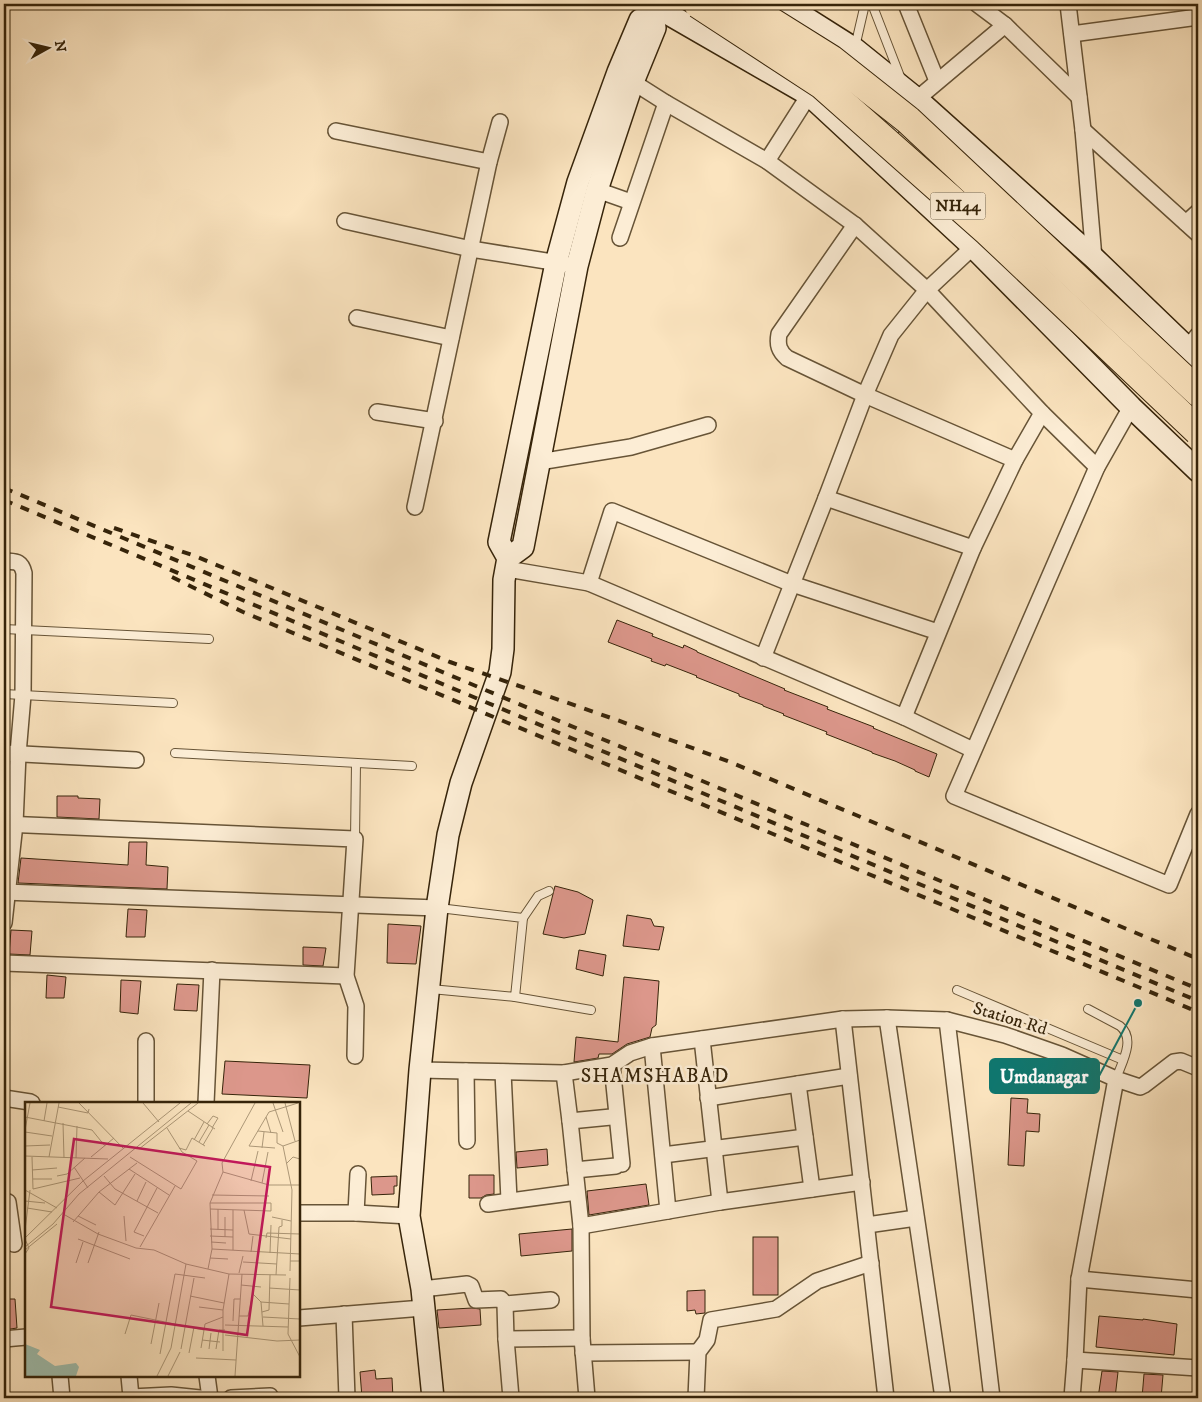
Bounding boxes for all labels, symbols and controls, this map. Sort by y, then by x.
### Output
north arrow [22,22,72,72]
text: N [50,39,70,54]
road number: NH44 [930,192,986,220]
street label: Station Rd [970,997,1050,1041]
callout: Umdanagar [990,1059,1099,1093]
district label: SHAMSHABAD [581,1064,729,1089]
text: Umdanagar [1000,1066,1089,1089]
inset map [25,1102,300,1377]

